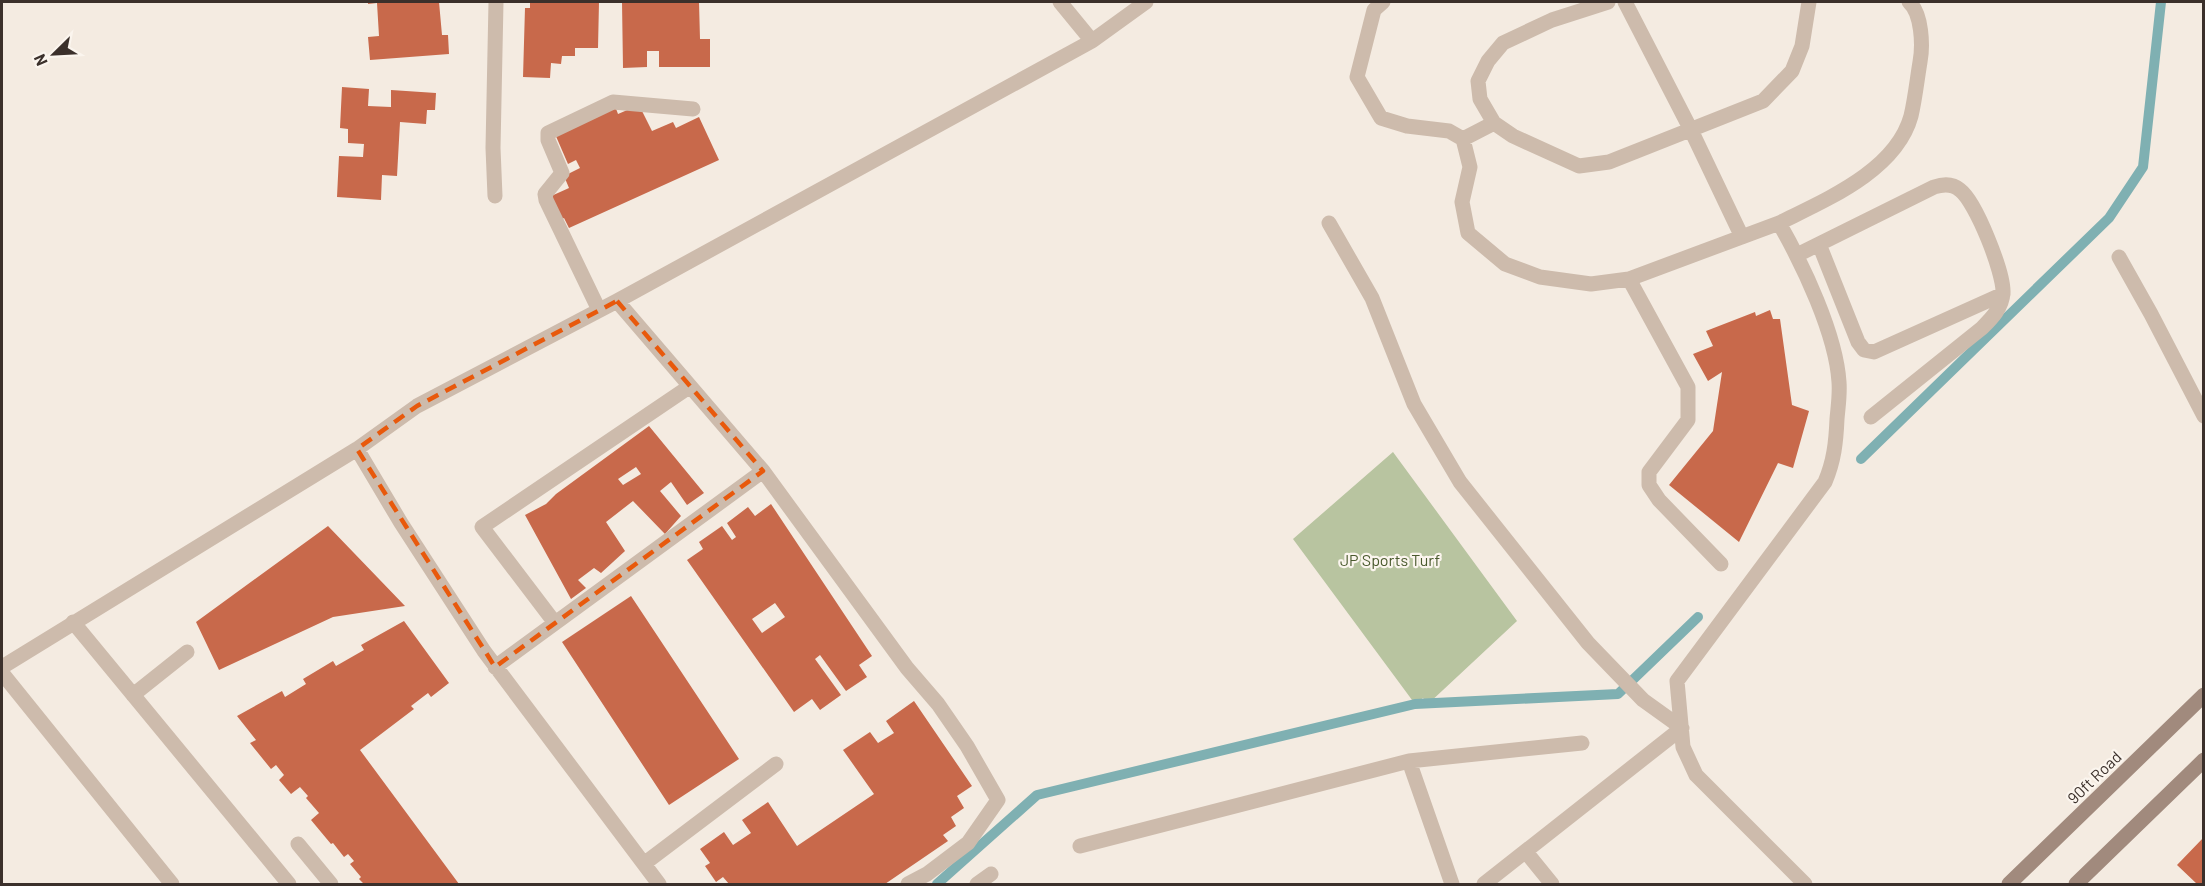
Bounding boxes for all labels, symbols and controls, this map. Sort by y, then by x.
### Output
north arrow [24,24,84,84]
text: N [29,52,51,69]
park label: JP Sports Turf [1340,550,1440,569]
street label: 90ft Road [2063,747,2125,807]

